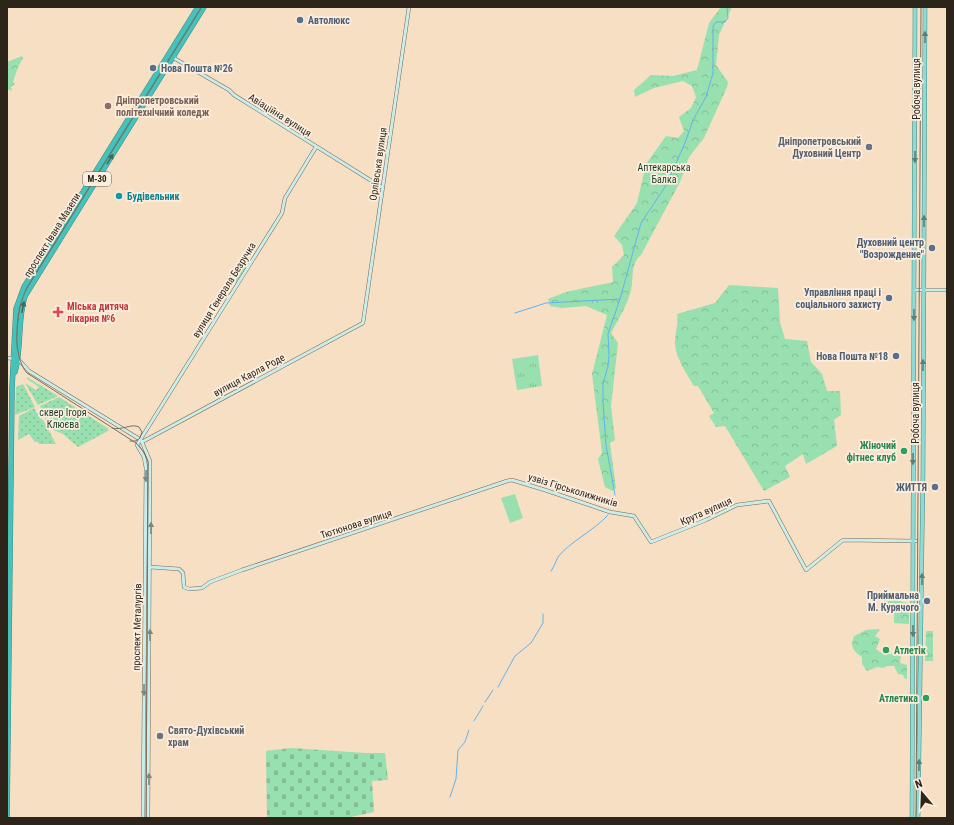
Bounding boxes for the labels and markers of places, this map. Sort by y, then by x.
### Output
marker: Автолюкс [295,15,305,25]
place label: Автолюкс [308,15,350,26]
marker: Нова Пошта №26 [148,63,158,73]
place label: Нова Пошта №26 [161,63,233,74]
place label: Дніпропетровський політехнічний коледж [116,95,210,118]
marker: Дніпропетровський політехнічний коледж [103,101,113,111]
place label: Дніпропетровський Духовний Центр [778,136,861,159]
marker: Дніпропетровський Духовний Центр [864,142,874,152]
marker: Будівельник [114,191,124,201]
place label: Будівельник [127,191,180,202]
place label: Духовний центр "Возрождение" [857,237,924,260]
marker: Духовний центр "Возрождение" [927,243,937,253]
place label: Управління праці і соціального захисту [796,287,882,310]
marker: Управління праці і соціального захисту [884,293,894,303]
place label: МІська дитяча лікарня №6 [67,301,129,324]
marker: МІська дитяча лікарня №6 [52,306,64,318]
place label: Нова Пошта №18 [816,351,888,362]
marker: Нова Пошта №18 [891,351,901,361]
place label: Жіночий фітнес клуб [846,440,896,463]
marker: Жіночий фітнес клуб [899,446,909,456]
place label: ЖИТТЯ [896,482,927,493]
marker: ЖИТТЯ [930,482,940,492]
place label: Приймальна М. Курячого [867,590,919,613]
marker: Приймальна М. Курячого [922,596,932,606]
marker: Атлетік [881,645,891,655]
place label: Атлетік [894,645,926,656]
place label: Атлетика [879,693,918,704]
marker: Атлетика [921,693,931,703]
place label: Свято-Духівський храм [168,725,244,748]
marker: Свято-Духівський храм [155,731,165,741]

